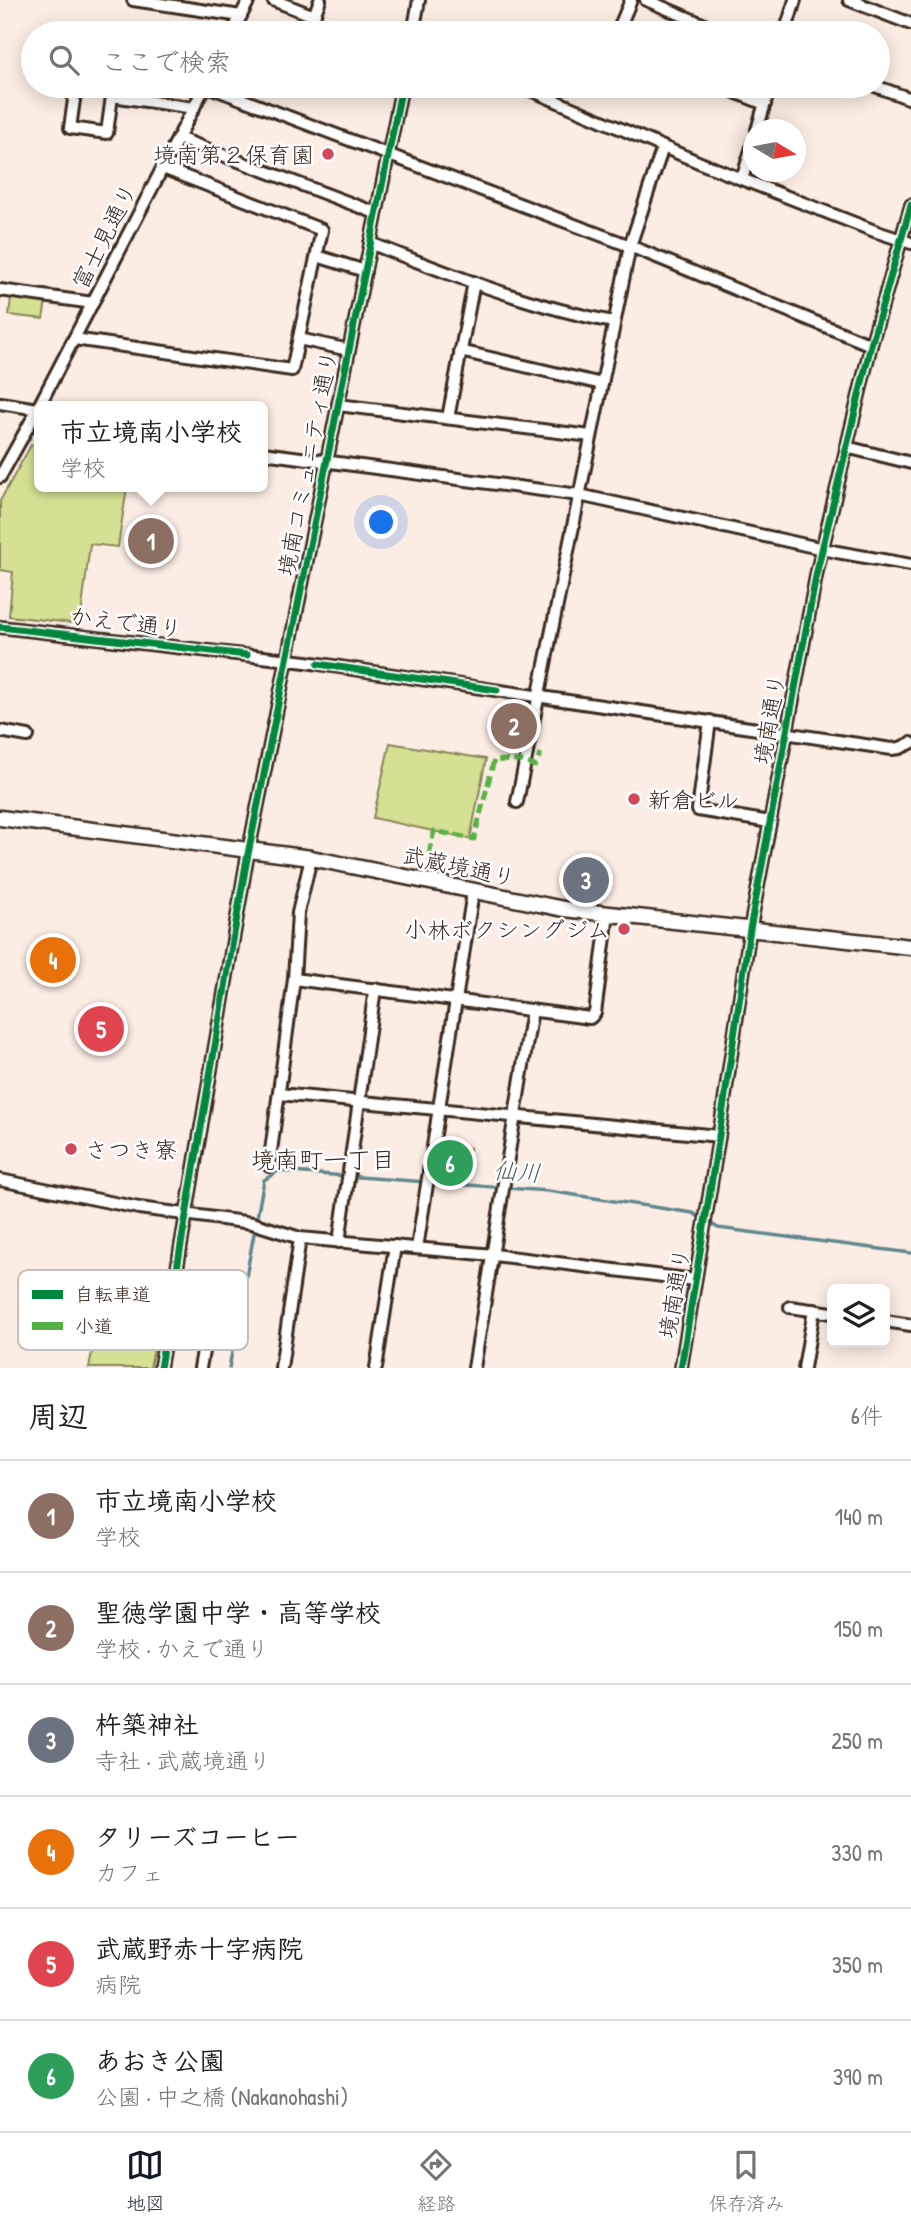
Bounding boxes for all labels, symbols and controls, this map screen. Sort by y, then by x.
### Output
search box [21,21,890,98]
icon: search [45,41,83,79]
text: ここで検索 [101,44,231,79]
north arrow [743,119,806,182]
place label: 境南第２保育園 [153,139,314,170]
marker: 境南第２保育園 [320,146,336,162]
street label: 富士見通り [64,178,144,294]
street label: 境南コミュニティ通り [270,347,344,579]
popup [34,401,268,492]
text: 市立境南小学校 [60,414,242,449]
text: 学校 [60,452,106,483]
your location [364,505,398,539]
pin: 1 [128,515,174,567]
street label: かえで通り [68,600,184,644]
street label: 境南通り [746,671,792,767]
pin: 2 [491,700,537,752]
place label: 新倉ビル [648,784,740,815]
marker: 新倉ビル [626,791,642,807]
street label: 武蔵境通り [400,839,518,893]
pin: 3 [563,854,609,906]
place label: 小林ボクシングジム [404,914,610,945]
marker: 小林ボクシングジム [616,921,632,937]
pin: 4 [30,934,76,986]
pin: 5 [78,1003,124,1055]
place label: さつき寮 [85,1134,177,1165]
pin: 6 [427,1137,473,1189]
marker: さつき寮 [63,1141,79,1157]
district label: 境南町一丁目 [251,1143,395,1175]
water label: 仙川 [492,1153,542,1189]
street label: 境南通り [651,1245,697,1341]
legend [18,1270,248,1350]
text: 自転車道 [75,1281,151,1307]
map controls [827,1284,890,1347]
button: layers [827,1284,890,1347]
text: 小道 [75,1313,113,1339]
text: 周辺 [28,1396,88,1436]
text: 6件 [851,1400,883,1431]
text: 市立境南小学校 [95,1483,277,1518]
text: 1 [47,1501,55,1532]
text: 140 m [835,1501,883,1532]
text: 学校 [95,1521,141,1552]
text: 聖徳学園中学・高等学校 [95,1595,381,1630]
text: 2 [46,1613,56,1644]
text: 150 m [834,1613,883,1644]
text: 学校 · かえで通り [95,1633,269,1664]
text: 杵築神社 [95,1707,199,1742]
text: 3 [46,1725,56,1756]
text: 250 m [831,1725,883,1756]
text: 寺社 · 武蔵境通り [95,1745,271,1776]
text: タリーズコーヒー [95,1819,300,1854]
text: 4 [47,1837,55,1868]
text: 330 m [831,1837,883,1868]
text: カフェ [95,1857,164,1888]
text: 武蔵野赤十字病院 [95,1931,303,1966]
text: 5 [46,1949,56,1980]
text: 350 m [832,1949,883,1980]
text: 病院 [95,1969,141,2000]
text: あおき公園 [95,2043,225,2078]
text: 6 [46,2061,56,2092]
text: 390 m [833,2061,883,2092]
text: 公園 · 中之橋 (Nakanohashi) [95,2081,348,2112]
tab: 地図 [126,2146,165,2216]
tab: 経路 [417,2146,456,2216]
tab: 保存済み [708,2146,785,2216]

